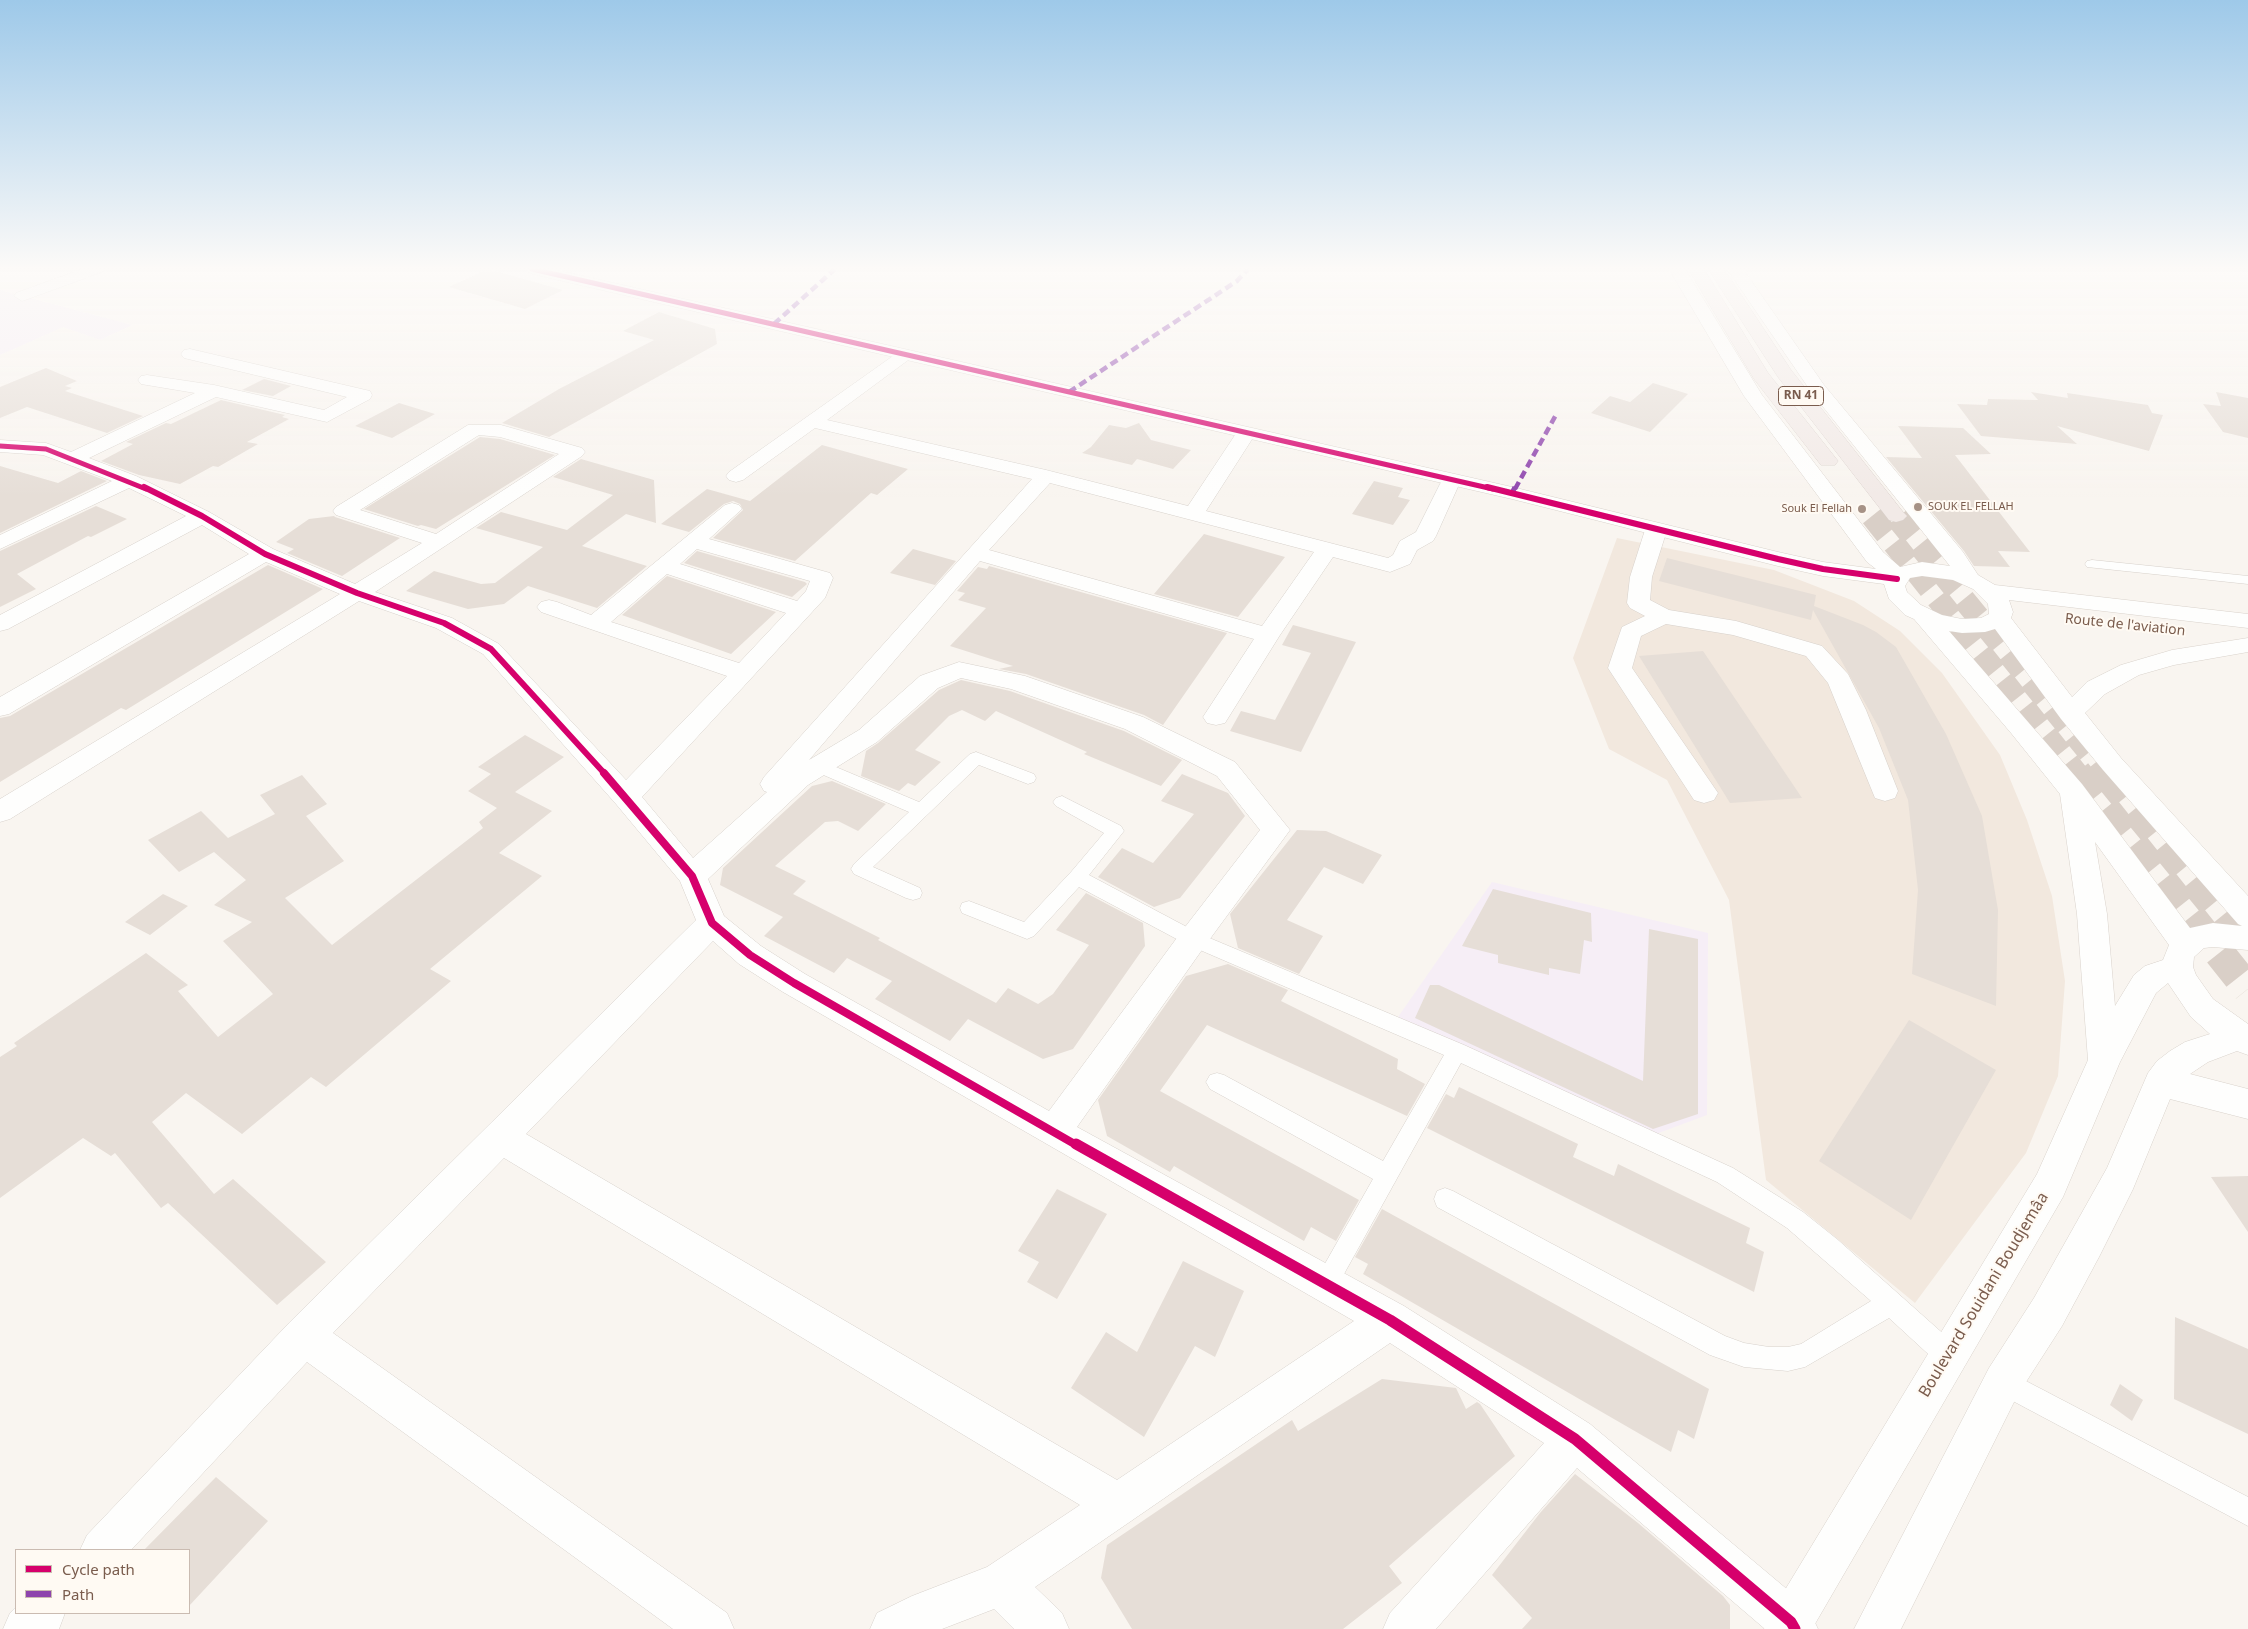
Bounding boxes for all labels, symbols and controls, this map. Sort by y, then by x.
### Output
road number: RN 41 [1778,386,1824,406]
place label: SOUK EL FELLAH [1928,500,2014,514]
marker: SOUK EL FELLAH [1912,501,1924,513]
place label: Souk El Fellah [1781,502,1852,516]
marker: Souk El Fellah [1856,503,1868,515]
street label: Route de l'aviation [2064,610,2186,640]
street label: Boulevard Souidani Boudjemâa [1915,1189,2053,1401]
legend [15,1549,190,1614]
text: Cycle path [62,1559,135,1579]
text: Path [62,1584,94,1604]

